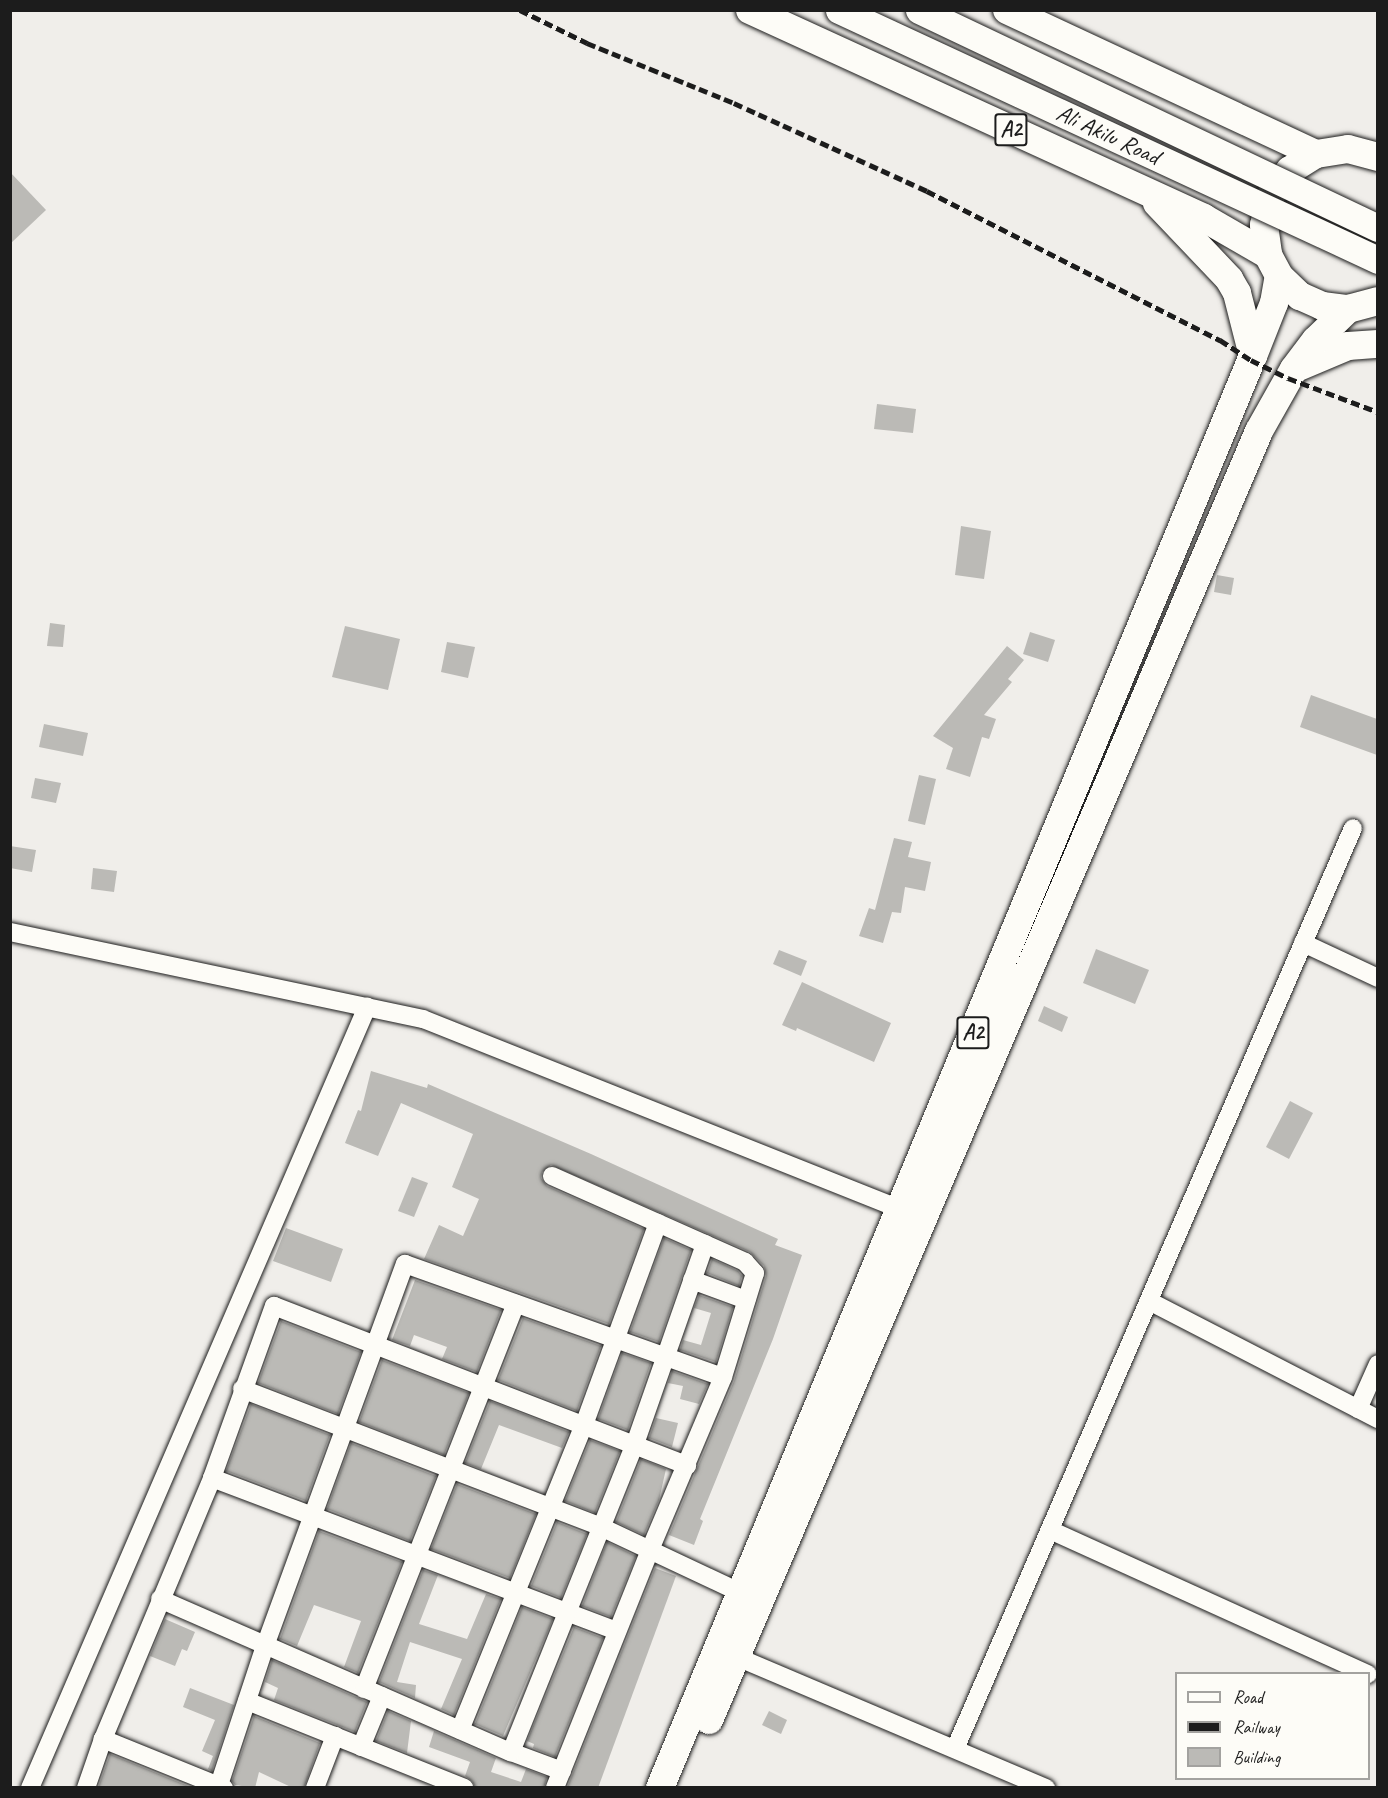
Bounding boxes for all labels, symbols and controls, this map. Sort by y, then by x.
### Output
street label: Ali Akilu Road [1052,99,1164,171]
road number: A2 [993,111,1029,149]
road number: A2 [955,1014,991,1052]
legend [1175,1672,1370,1780]
text: Road [1233,1686,1263,1708]
text: Railway [1233,1716,1280,1738]
text: Building [1233,1746,1280,1768]

